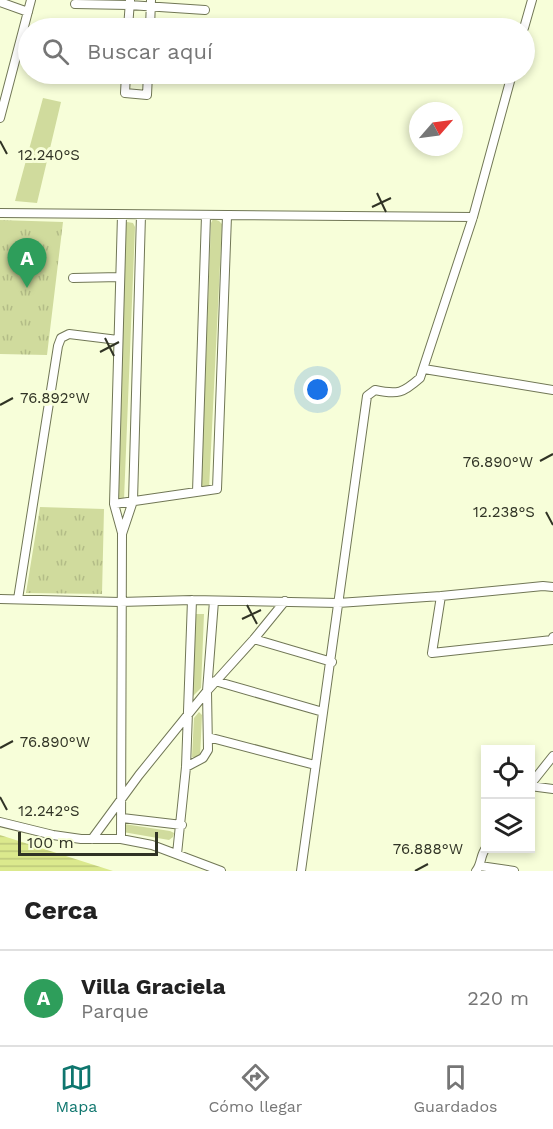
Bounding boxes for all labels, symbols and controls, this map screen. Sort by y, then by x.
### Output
search box [18,18,535,84]
icon: search [39,35,72,68]
text: Buscar aquí [87,39,213,64]
north arrow [409,102,463,156]
text: 12.240°S [18,146,80,164]
pin: A [8,238,46,288]
your location [303,375,332,404]
text: 76.892°W [20,389,90,407]
text: 76.890°W [463,453,533,471]
text: 12.238°S [473,503,535,521]
text: 76.890°W [20,733,90,751]
map controls [481,745,535,853]
button: locate [481,745,535,799]
button: layers [481,799,535,853]
text: 12.242°S [18,802,80,820]
scale bar [18,829,158,856]
text: 100 m [27,833,74,852]
text: 76.888°W [393,840,463,858]
text: Cerca [24,895,98,925]
text: Villa Graciela [81,974,225,999]
text: A [37,986,50,1010]
text: 220 m [467,986,529,1010]
text: Parque [81,999,149,1023]
tab: Mapa [56,1061,97,1116]
tab: Cómo llegar [208,1061,302,1116]
tab: Guardados [414,1061,497,1116]

